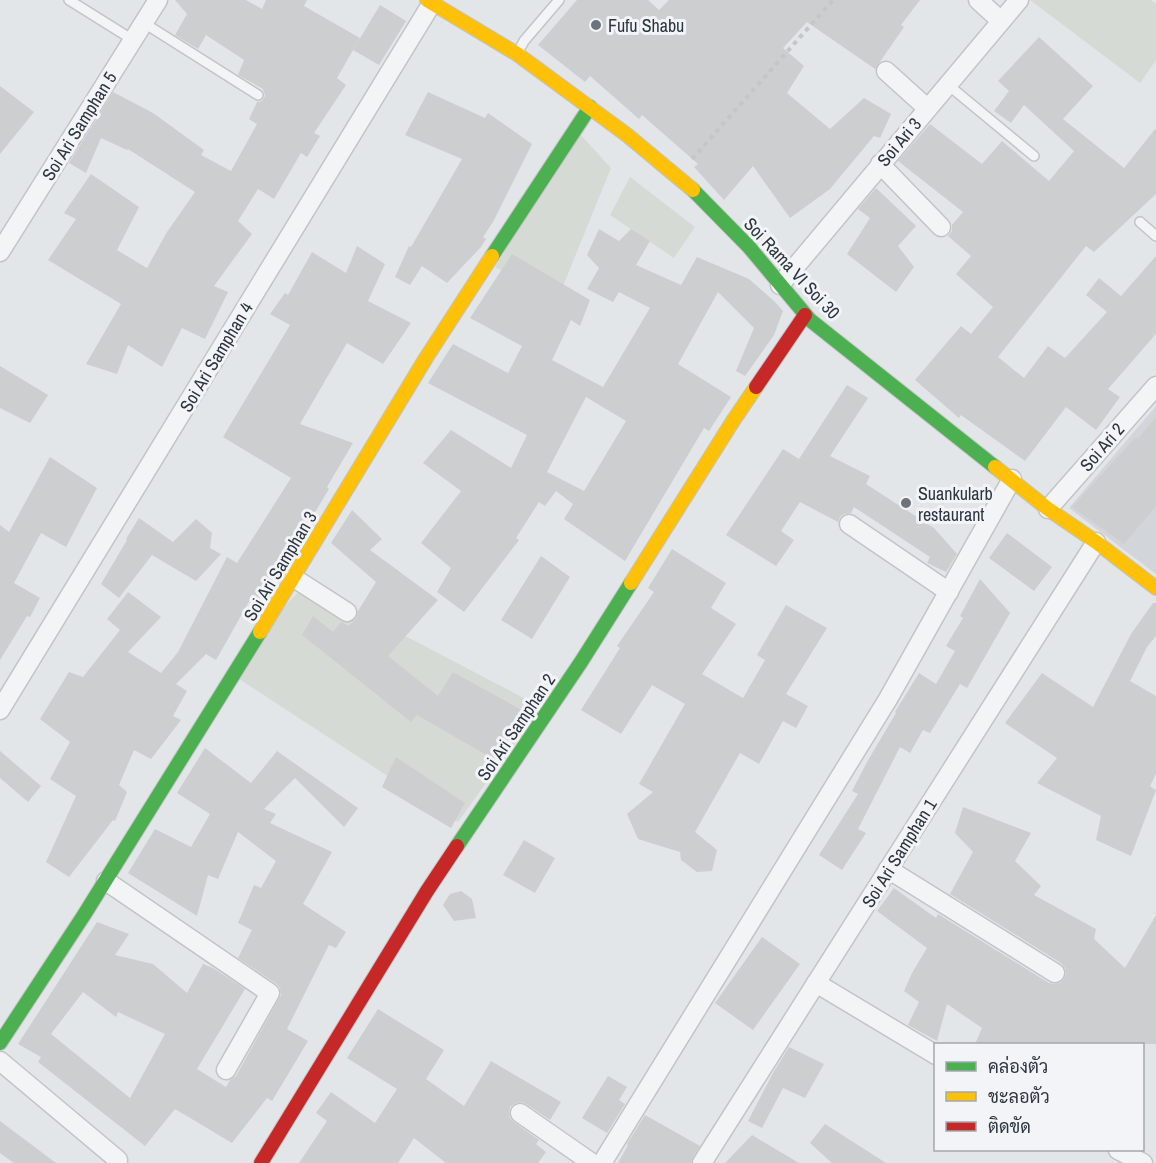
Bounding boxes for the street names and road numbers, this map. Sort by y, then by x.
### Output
street label: Soi Ari Samphan 5 [36,67,122,185]
street label: Soi Ari 3 [871,112,927,172]
street label: Soi Rama VI Soi 30 [738,212,846,324]
street label: Soi Ari Samphan 4 [173,297,259,417]
street label: Soi Ari 2 [1074,417,1130,477]
street label: Soi Ari Samphan 3 [237,506,323,626]
street label: Soi Ari Samphan 2 [471,669,561,785]
street label: Soi Ari Samphan 1 [856,793,943,912]

